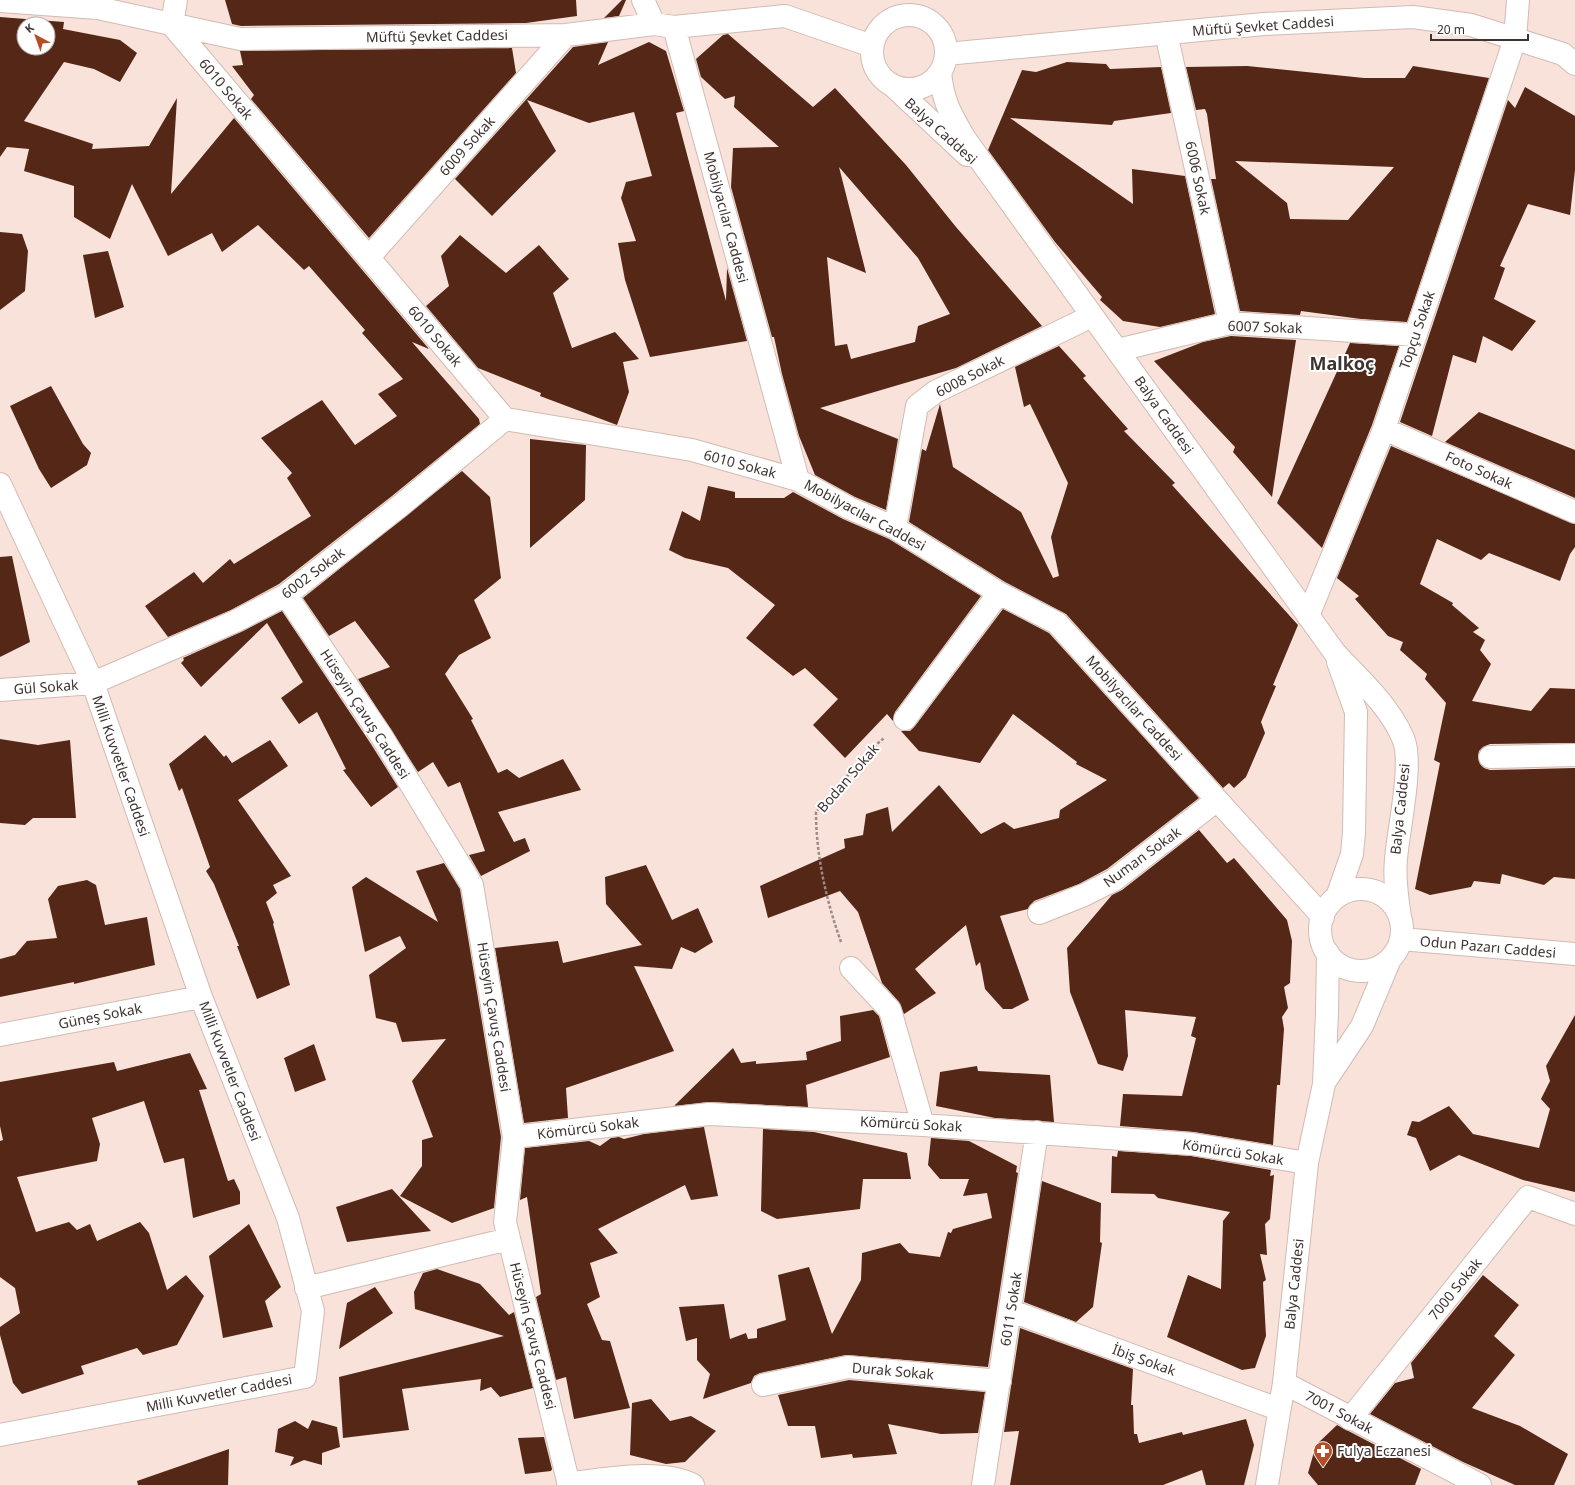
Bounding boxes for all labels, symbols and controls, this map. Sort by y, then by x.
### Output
street label: Müftü Şevket Caddesi [1191,11,1335,40]
north arrow [16,16,56,56]
scale bar [1431,16,1528,42]
text: K [21,20,37,36]
text: 20 m [1437,21,1465,38]
street label: Müftü Şevket Caddesi [366,25,508,46]
street label: 6010 Sokak [195,54,258,124]
street label: Balya Caddesi [901,93,982,168]
street label: 6009 Sokak [435,111,499,180]
street label: 6006 Sokak [1181,139,1216,217]
street label: Mobilyacılar Caddesi [700,149,753,285]
street label: Topçu Sokak [1394,288,1439,372]
street label: 6010 Sokak [404,301,467,371]
street label: 6007 Sokak [1227,316,1303,337]
street label: 6008 Sokak [932,350,1008,401]
district label: Malkoç [1310,351,1374,375]
street label: Balya Caddesi [1130,372,1198,458]
street label: 6010 Sokak [702,445,779,482]
street label: Foto Sokak [1443,446,1516,493]
street label: Mobilyacılar Caddesi [801,474,929,555]
street label: 6002 Sokak [277,542,349,603]
street label: Hüseyin Çavuş Caddesi [316,645,415,782]
street label: Mobilyacılar Caddesi [1082,651,1187,764]
street label: Gül Sokak [13,675,80,698]
street label: Milli Kuvvetler Caddesi [88,693,155,839]
street label: Bodan Sokak [812,739,883,816]
street label: Balya Caddesi [1385,763,1414,855]
street label: Numan Sokak [1099,822,1185,891]
street label: Odun Pazarı Caddesi [1419,931,1557,962]
street label: Hüseyin Çavuş Caddesi [473,941,516,1093]
street label: Güneş Sokak [57,998,144,1033]
street label: Milli Kuvvetler Caddesi [195,998,266,1143]
street label: Kömürcü Sokak [859,1111,963,1136]
street label: Kömürcü Sokak [536,1112,640,1143]
street label: Kömürcü Sokak [1181,1134,1286,1169]
street label: Balya Caddesi [1279,1238,1308,1330]
street label: 7000 Sokak [1424,1253,1486,1324]
street label: Hüseyin Çavuş Caddesi [506,1260,561,1412]
street label: 6011 Sokak [995,1270,1026,1347]
street label: İbiş Sokak [1110,1339,1179,1380]
street label: Durak Sokak [851,1357,935,1384]
street label: Milli Kuvvetler Caddesi [144,1369,294,1416]
street label: 7001 Sokak [1302,1386,1377,1438]
pharmacy icon: Fulya Eczanesi [1312,1440,1334,1468]
place label: Fulya Eczanesi [1337,1441,1431,1460]

